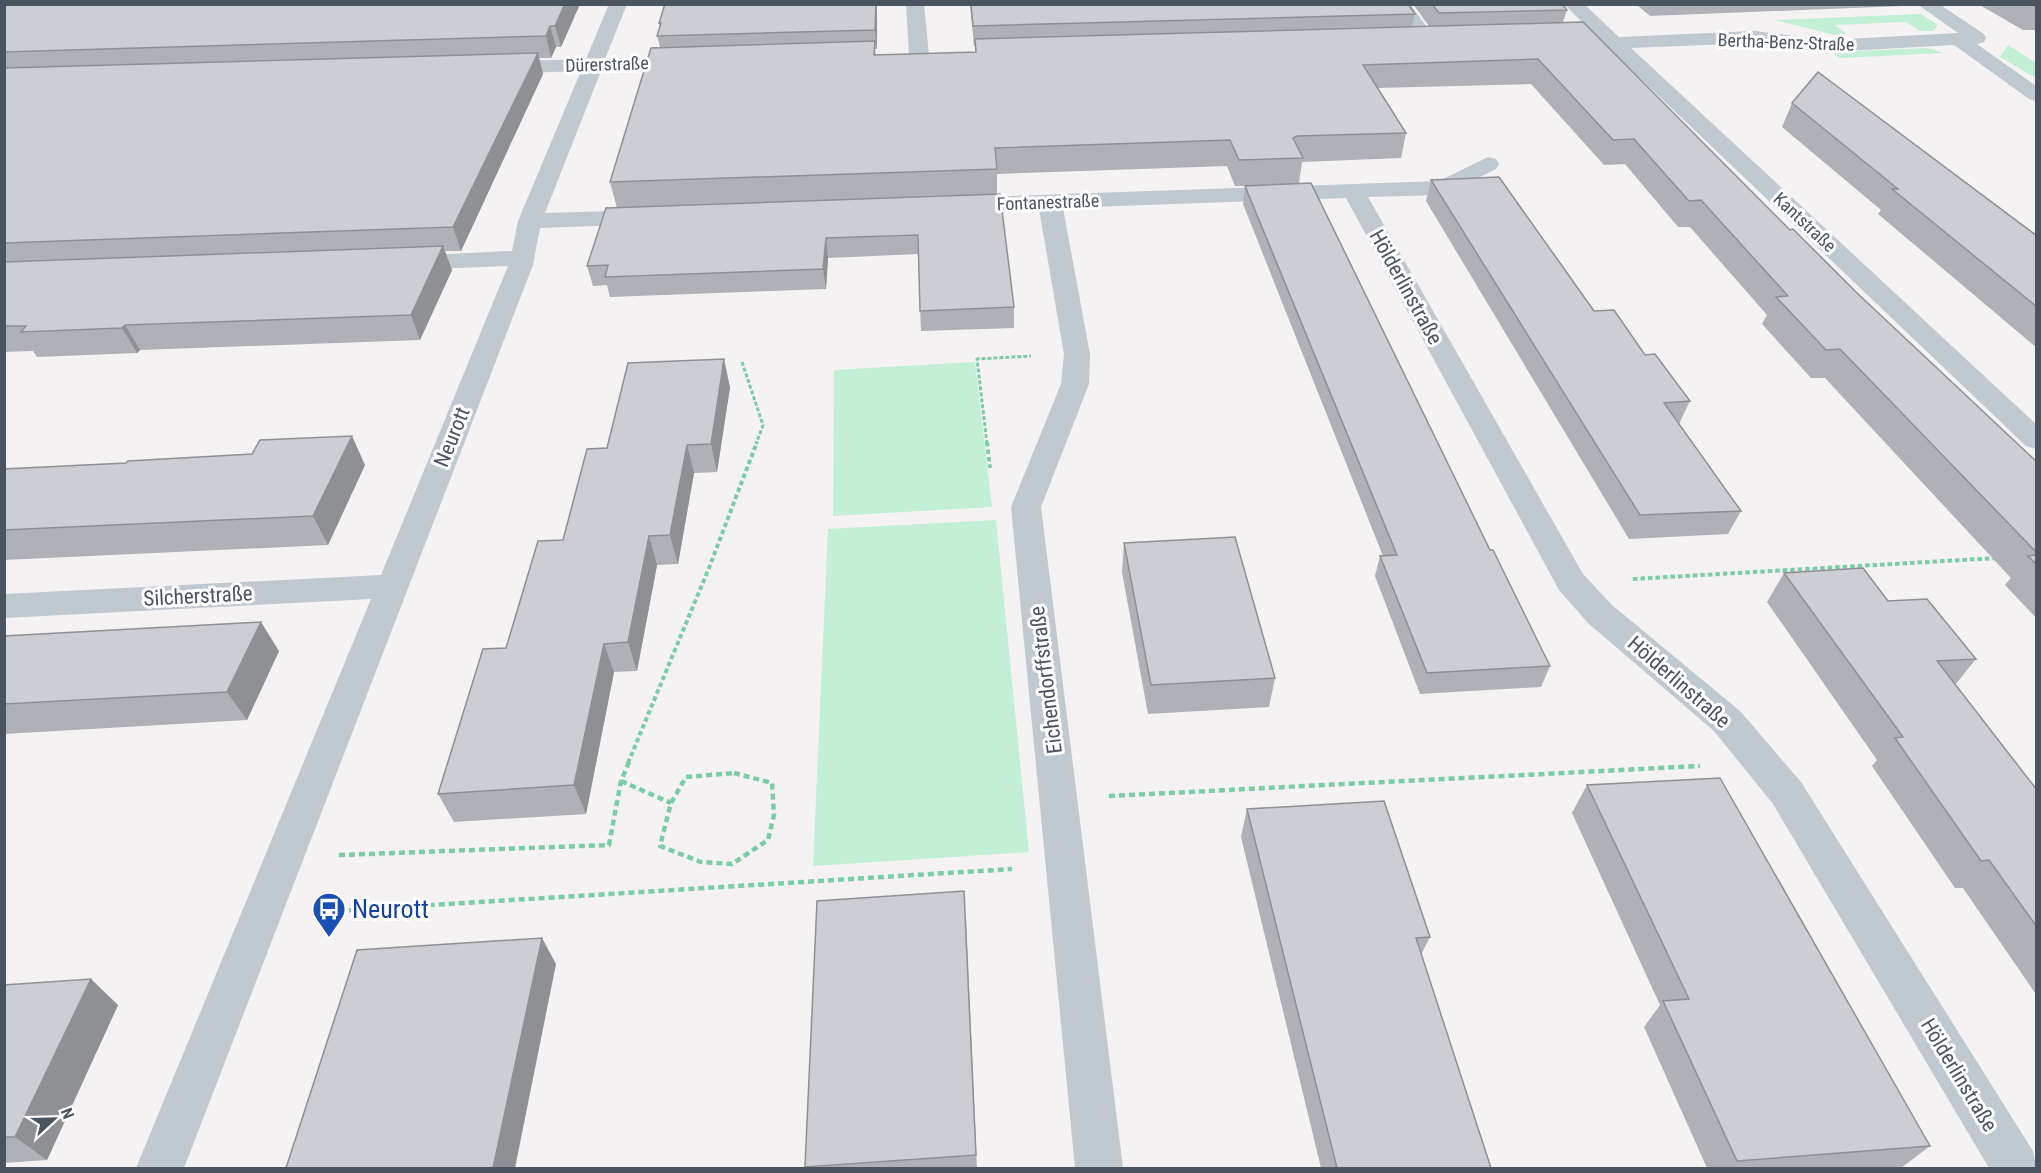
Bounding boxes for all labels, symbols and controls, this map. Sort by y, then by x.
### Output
street label: Bertha-Benz-Straße [1717,29,1855,55]
street label: Dürerstraße [565,52,649,76]
street label: Kantstraße [1769,188,1841,256]
street label: Fontanestraße [996,190,1100,214]
street label: Hölderlinstraße [1365,225,1447,349]
street label: Neurott [429,404,475,470]
street label: Silcherstraße [143,581,253,611]
street label: Eichendorffstraße [1025,605,1067,755]
street label: Hölderlinstraße [1623,631,1735,733]
bus stop icon: Neurott [311,891,347,938]
place label: Neurott [352,894,429,924]
street label: Hölderlinstraße [1916,1014,2002,1136]
north arrow [24,1089,84,1149]
text: N [57,1105,78,1122]

